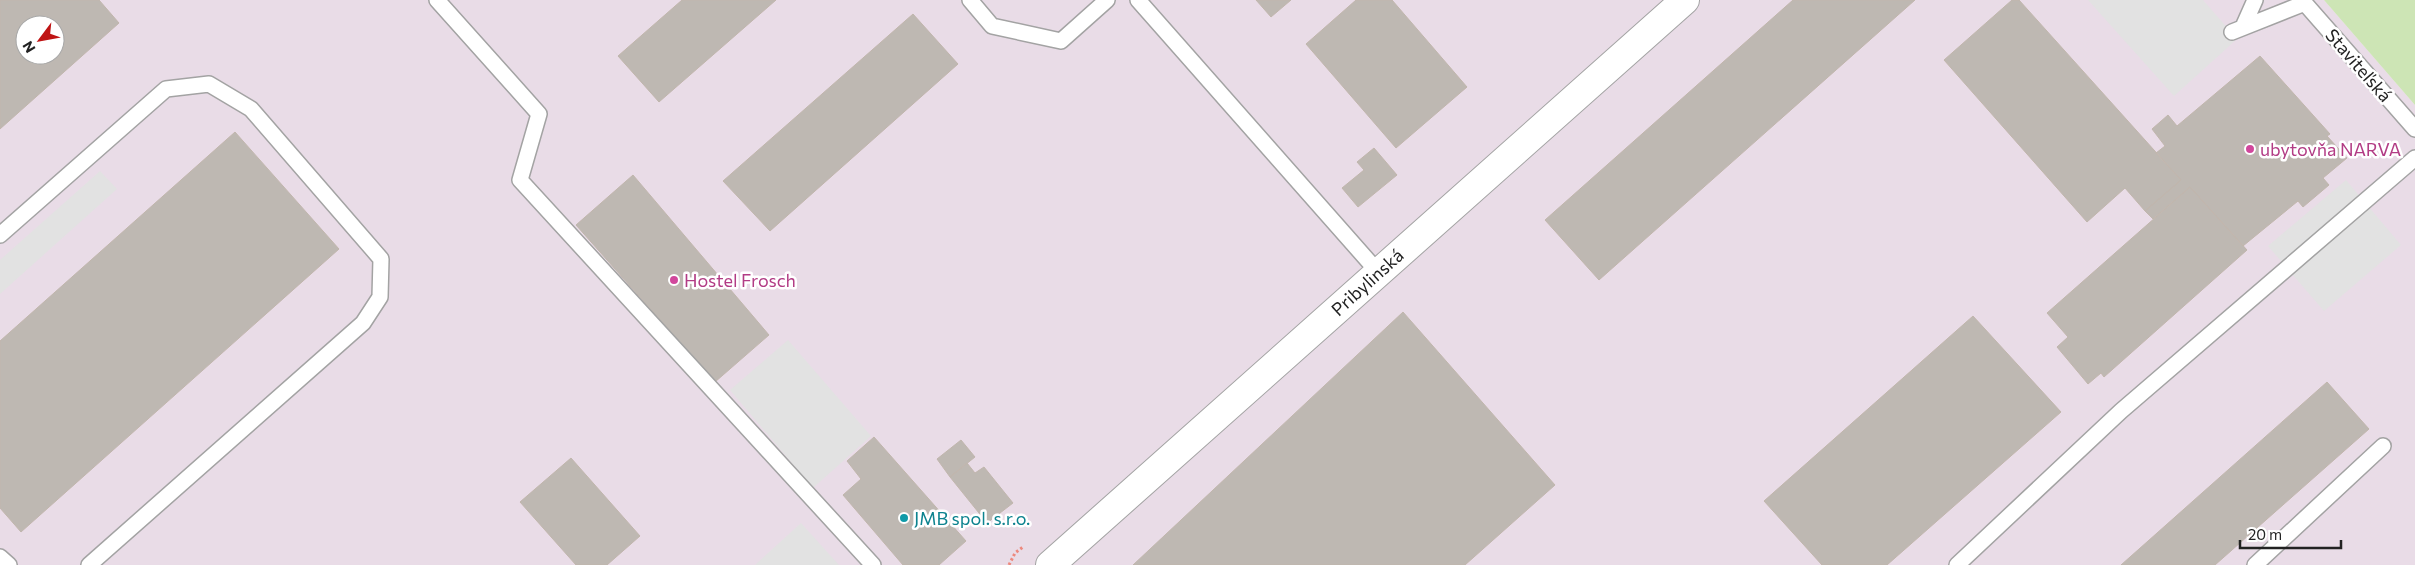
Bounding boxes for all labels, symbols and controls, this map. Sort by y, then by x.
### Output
north arrow [15,15,65,65]
street label: Staviteľská [2321,24,2397,106]
text: N [19,38,39,56]
place label: ubytovňa NARVA [2260,138,2401,160]
marker: ubytovňa NARVA [2244,143,2256,155]
street label: Pribylinská [1326,244,1408,320]
place label: Hostel Frosch [684,269,796,291]
marker: Hostel Frosch [668,274,680,286]
place label: JMB spol. s.r.o. [914,507,1030,529]
marker: JMB spol. s.r.o. [898,512,910,524]
scale bar [2240,518,2341,550]
text: 20 m [2248,525,2282,543]

